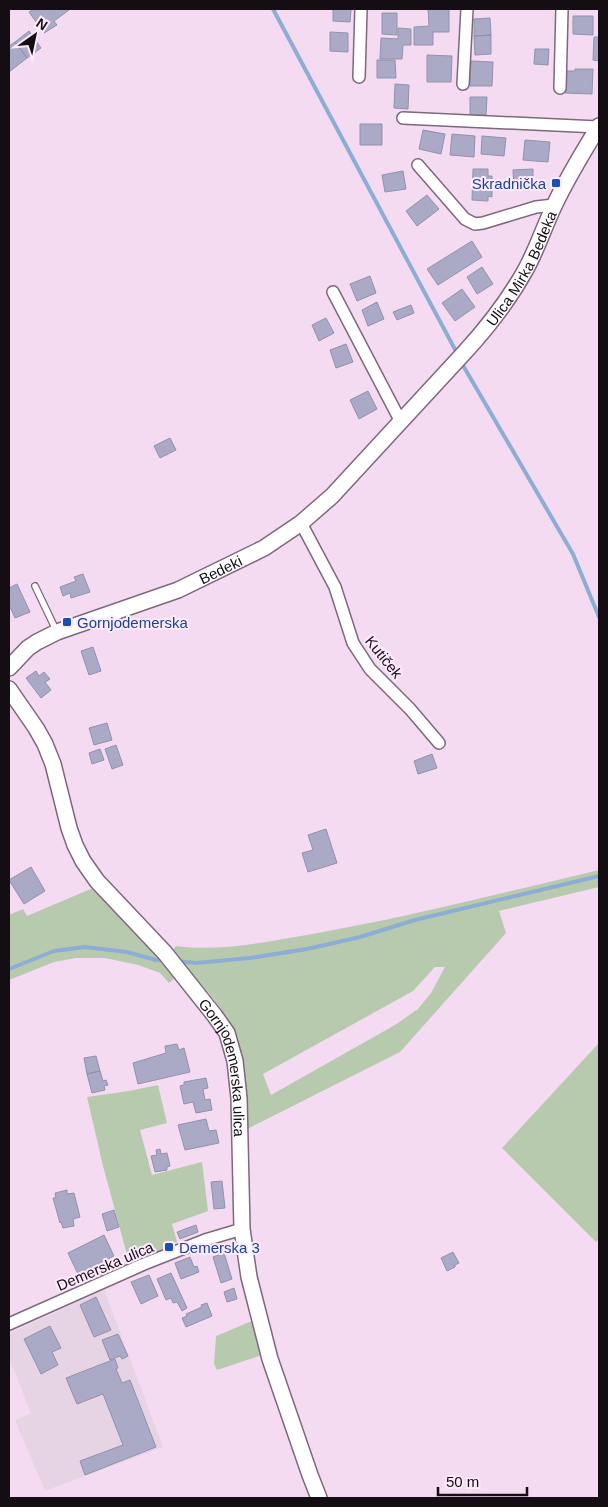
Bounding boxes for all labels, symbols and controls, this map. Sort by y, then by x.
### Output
north arrow [10,10,60,60]
text: N [33,15,51,34]
place label: Skradnička [472,175,547,192]
marker: Skradnička [550,177,562,189]
street label: Ulica Mirka Bedeka [482,207,560,329]
street label: Bedeki [196,552,245,587]
place label: Gornjodemerska [77,614,189,631]
marker: Gornjodemerska [61,616,73,628]
street label: Kutiček [362,633,406,682]
street label: Gornjodemerska ulica [196,995,248,1138]
street label: Demerska ulica [54,1238,156,1294]
place label: Demerska 3 [179,1239,260,1256]
marker: Demerska 3 [163,1241,175,1253]
scale bar [438,1464,527,1496]
text: 50 m [446,1473,479,1490]

